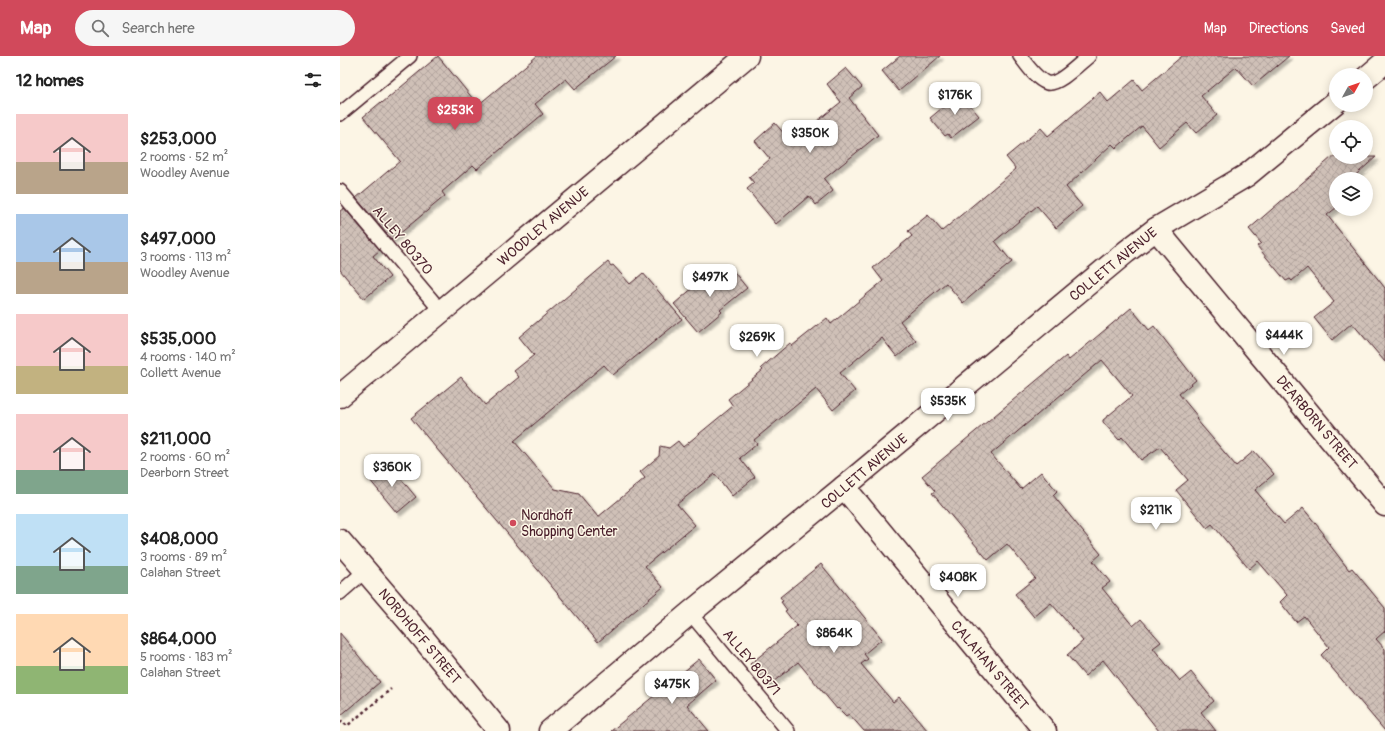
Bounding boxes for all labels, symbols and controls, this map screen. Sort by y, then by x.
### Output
search box [75,10,355,46]
text: Map [20,16,51,40]
icon: search [89,17,111,39]
text: Search here [121,19,195,38]
text: Map [1204,20,1227,37]
text: Directions [1249,20,1308,37]
text: Saved [1330,20,1365,37]
north arrow [1329,68,1373,112]
map controls [1329,68,1373,216]
icon: filters [302,69,324,91]
text: 12 homes [16,70,84,91]
pin: $176K [927,82,983,116]
text: $176K [938,87,972,103]
pin: $253K [427,97,483,131]
text: $253K [437,102,473,118]
pin: $350K [782,120,838,154]
button: locate [1329,120,1373,164]
text: $350K [791,125,829,141]
text: $253,000 [140,128,217,149]
icon: home [48,130,96,178]
text: 2 rooms · 52 m² [140,149,228,165]
text: Woodley Avenue [140,165,229,181]
button: layers [1329,172,1373,216]
street label: WOODLEY AVENUE [494,183,592,270]
street label: ALLEY 80370 [369,202,436,278]
street label: COLLETT AVENUE [1066,224,1161,305]
text: $497,000 [140,228,216,249]
icon: home [48,230,96,278]
text: 3 rooms · 113 m² [140,249,231,265]
pin: $497K [682,264,738,298]
text: Woodley Avenue [140,265,229,281]
text: $497K [692,269,728,285]
pin: $444K [1256,322,1312,356]
pin: $269K [729,324,785,358]
text: $444K [1265,327,1303,343]
text: $535,000 [140,328,216,349]
text: $269K [739,329,775,345]
icon: home [48,330,96,378]
text: 4 rooms · 140 m² [140,349,236,365]
text: Collett Avenue [140,365,221,381]
street label: DEARBORN STREET [1272,372,1361,473]
pin: $535K [920,388,976,422]
text: $535K [930,393,966,409]
text: $211,000 [140,428,211,449]
icon: home [48,430,96,478]
street label: COLLETT AVENUE [818,430,911,513]
text: 2 rooms · 60 m² [140,449,230,465]
pin: $360K [364,454,420,488]
text: $360K [373,459,411,475]
text: Dearborn Street [140,465,229,481]
pin: $211K [1128,497,1184,531]
text: $211K [1140,502,1172,518]
place label: Nordhoff Shopping Center [521,507,618,540]
marker: Nordhoff Shopping Center [508,518,518,528]
text: $408,000 [140,528,218,549]
icon: home [48,530,96,578]
text: 3 rooms · 89 m² [140,549,227,565]
pin: $408K [930,564,986,598]
text: Calahan Street [140,565,220,581]
text: $408K [939,569,977,585]
street label: NORDHOFF STREET [375,585,465,688]
street label: CALAHAN STREET [947,617,1032,714]
pin: $864K [806,620,862,654]
text: $864K [816,625,852,641]
street label: ALLEY 80371 [719,626,784,699]
text: $864,000 [140,628,217,649]
icon: home [48,630,96,678]
text: 5 rooms · 183 m² [140,649,233,665]
text: Calahan Street [140,665,220,681]
pin: $475K [644,671,700,705]
text: $475K [654,676,690,692]

